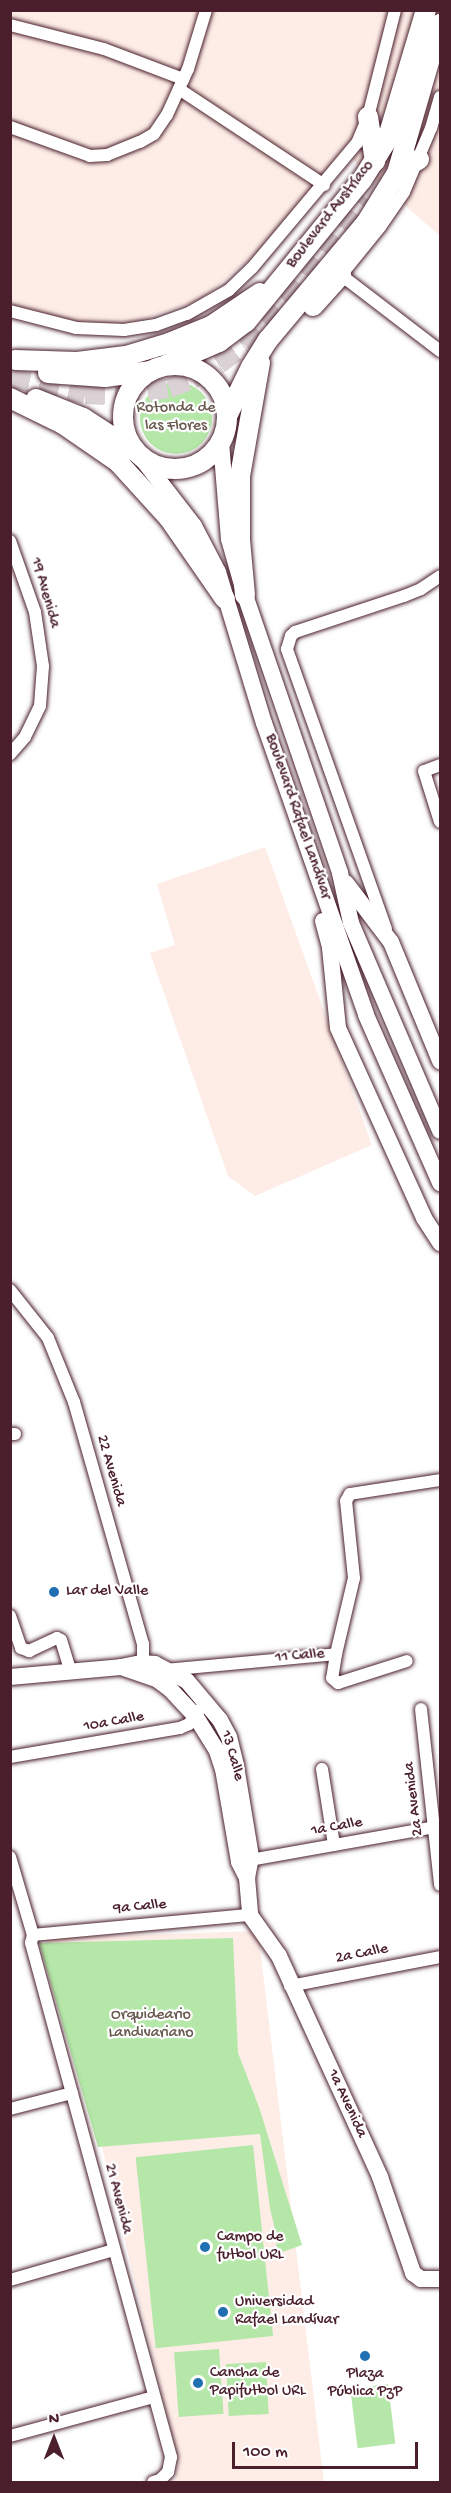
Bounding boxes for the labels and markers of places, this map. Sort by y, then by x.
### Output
place label: Lar del Valle [66,1582,148,1602]
marker: Lar del Valle [47,1585,61,1599]
place label: Campo de futbol URL [217,2228,284,2266]
marker: Campo de futbol URL [198,2240,212,2254]
place label: Universidad Rafael Landívar [235,2293,338,2331]
marker: Universidad Rafael Landívar [216,2305,230,2319]
marker: Plaza Pública PzP [358,2349,372,2363]
place label: Cancha de Papifutbol URL [210,2364,306,2402]
place label: Plaza Pública PzP [328,2365,402,2403]
marker: Cancha de Papifutbol URL [191,2376,205,2390]

